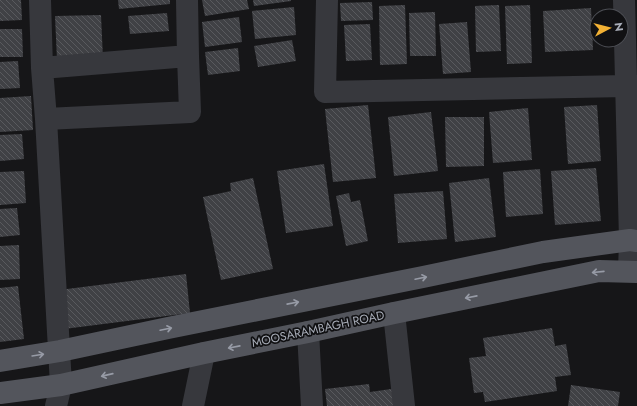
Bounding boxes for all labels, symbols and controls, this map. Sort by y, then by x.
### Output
north arrow [589,8,629,48]
text: N [610,21,627,32]
one-way arrow [592,268,605,276]
one-way arrow [414,273,427,281]
one-way arrow [464,294,477,302]
one-way arrow [286,299,299,307]
street label: MOOSARAMBAGH ROAD [250,306,386,352]
one-way arrow [159,324,172,332]
one-way arrow [228,343,241,351]
one-way arrow [32,351,45,359]
one-way arrow [101,371,114,379]

